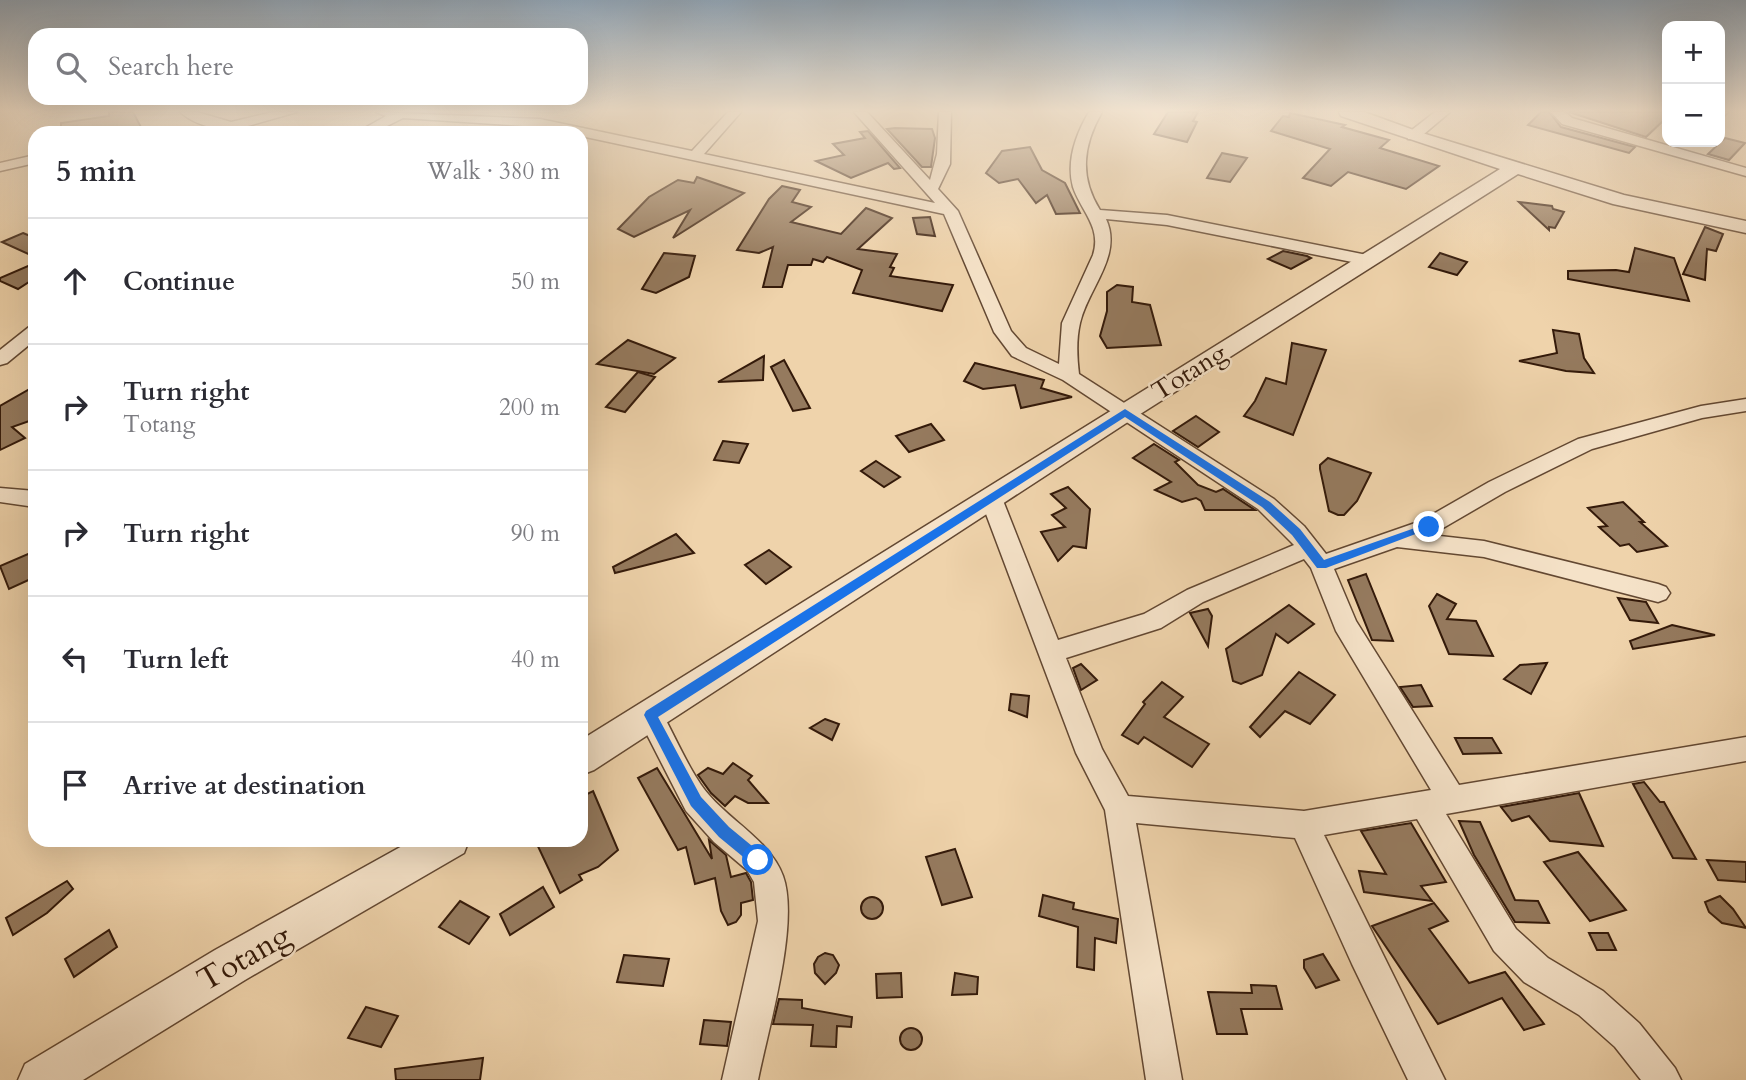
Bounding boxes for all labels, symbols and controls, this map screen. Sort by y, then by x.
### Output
map controls [1662,21,1725,147]
button: + [1662,21,1725,84]
search box [28,28,588,105]
icon: search [52,48,90,86]
text: Search here [108,49,234,84]
button: − [1662,84,1725,147]
text: 5 min [56,151,136,192]
text: Walk · 380 m [427,156,560,187]
icon: ahead [56,262,94,300]
text: Continue [123,264,235,299]
text: 50 m [511,266,560,297]
street label: Totang [1145,335,1233,409]
text: Turn right [123,374,250,409]
icon: right [56,388,94,426]
text: 200 m [499,392,560,423]
text: Totang [123,409,195,440]
route end [1413,511,1444,542]
icon: right [56,514,94,552]
text: Turn right [123,516,250,551]
text: 90 m [511,518,560,549]
icon: left [56,640,94,678]
text: Turn left [123,642,228,677]
text: 40 m [511,644,560,675]
icon: arrive [56,766,94,804]
text: Arrive at destination [123,768,366,803]
route start [742,844,773,875]
street label: Totang [189,914,299,1002]

